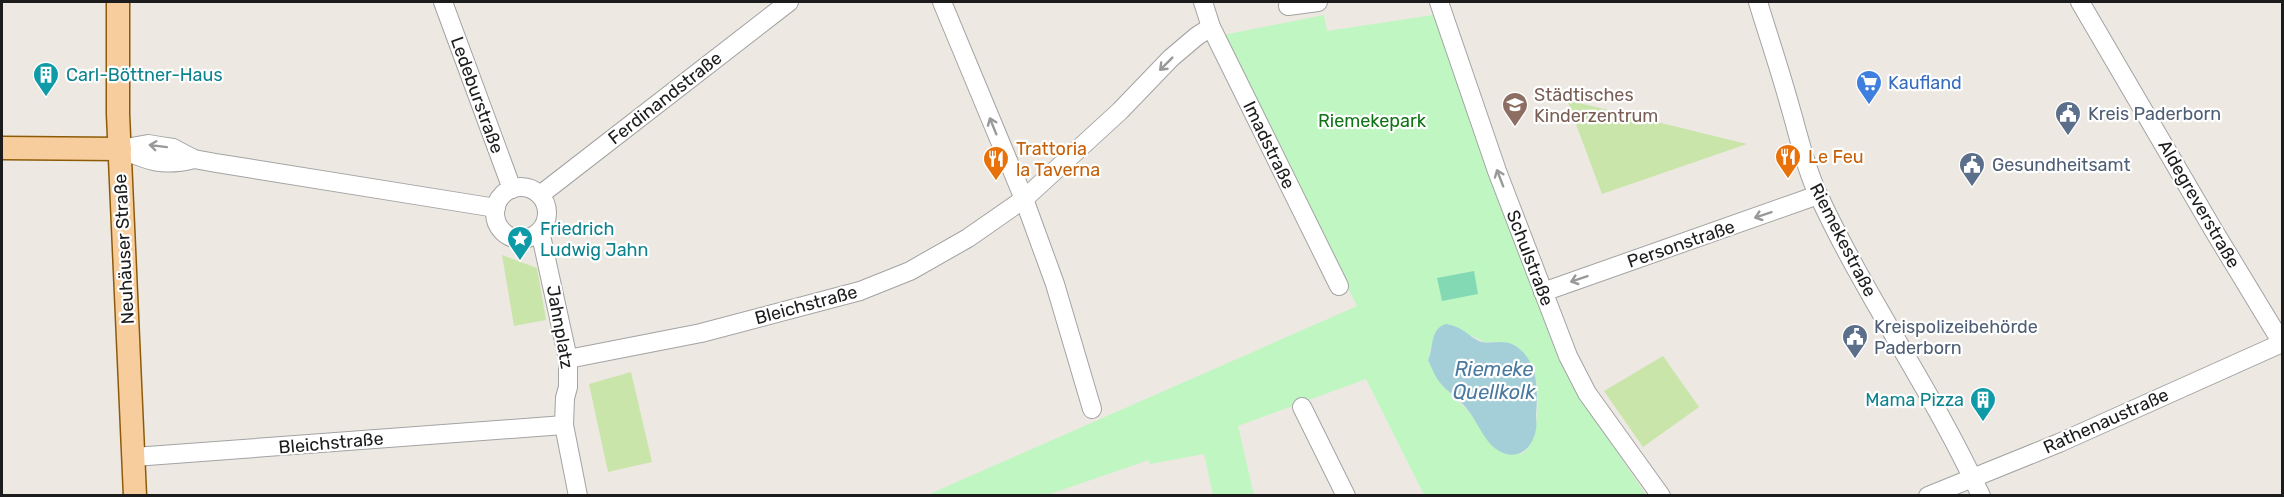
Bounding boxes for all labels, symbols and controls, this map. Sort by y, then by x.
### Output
street label: Ledeburstraße [446,34,508,156]
street label: Ferdinandstraße [604,47,726,149]
one-way arrow [1158,57,1173,71]
building icon: Carl-Böttner-Haus [31,60,61,98]
place label: Carl-Böttner-Haus [66,64,223,86]
supermarket icon: Kaufland [1854,68,1884,106]
place label: Kaufland [1888,72,1962,94]
place label: Städtisches Kinderzentrum [1534,84,1658,127]
school or university icon: Städtisches Kinderzentrum [1500,90,1530,128]
street label: Imadstraße [1238,97,1300,193]
public building icon: Kreis Paderborn [2053,99,2083,137]
place label: Kreis Paderborn [2088,103,2221,125]
park label: Riemekepark [1318,110,1427,132]
one-way arrow [987,117,998,135]
street label: Aldegreverstraße [2153,136,2245,272]
place label: Trattoria la Taverna [1016,138,1100,181]
one-way arrow [148,140,168,151]
restaurant icon: Le Feu [1773,142,1803,180]
restaurant icon: Trattoria la Taverna [981,144,1011,182]
place label: Le Feu [1808,146,1864,168]
public building icon: Gesundheitsamt [1957,150,1987,188]
place label: Gesundheitsamt [1992,154,2130,176]
one-way arrow [1494,170,1505,188]
street label: Neuhäuser Straße [109,173,139,325]
street label: Riemekestraße [1805,179,1881,301]
street label: Schulstraße [1502,207,1558,309]
one-way arrow [1754,211,1773,222]
street label: Personstraße [1624,215,1738,273]
place label: Friedrich Ludwig Jahn [540,218,648,261]
place icon: Friedrich Ludwig Jahn [505,224,535,262]
one-way arrow [1570,275,1589,286]
street label: Bleichstraße [752,281,860,329]
street label: Jahnplatz [542,284,578,370]
place label: Kreispolizeibehörde Paderborn [1874,316,2038,359]
public building icon: Kreispolizeibehörde Paderborn [1840,322,1870,360]
water label: Riemeke Quellkolk [1453,357,1536,404]
street label: Rathenaustraße [2040,384,2172,458]
building icon: Mama Pizza [1968,385,1998,423]
place label: Mama Pizza [1865,389,1964,411]
street label: Bleichstraße [278,427,384,459]

